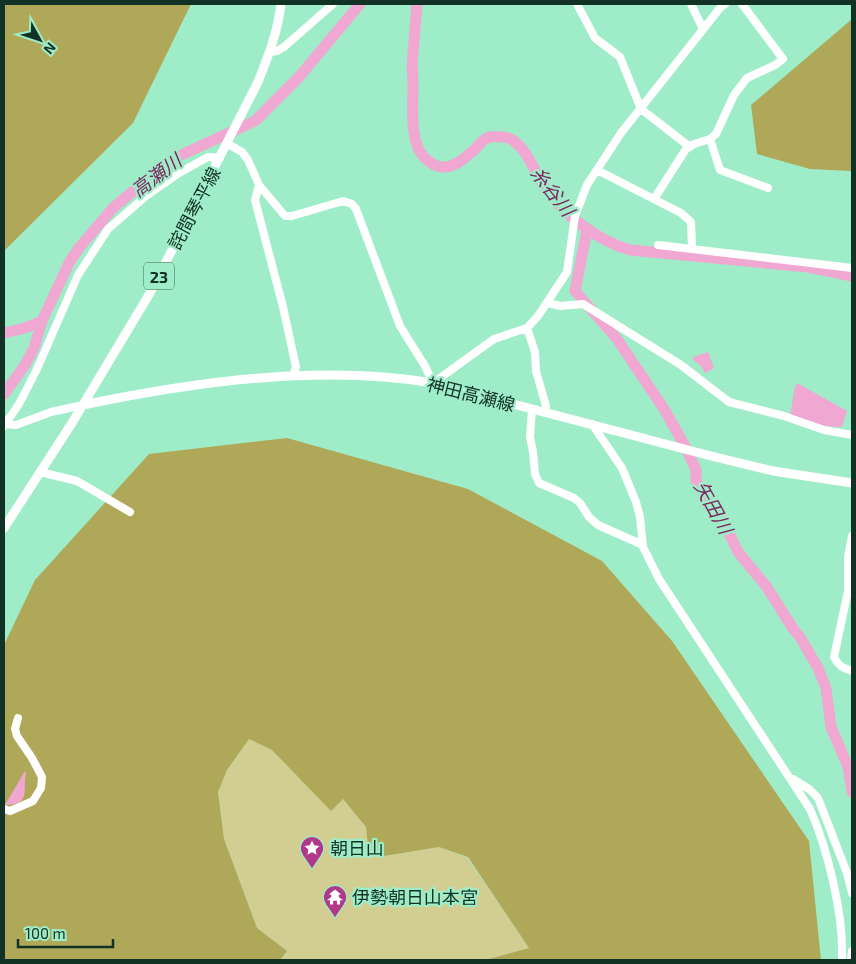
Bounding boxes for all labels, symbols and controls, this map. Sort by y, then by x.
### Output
north arrow [15,15,65,65]
text: N [41,39,60,58]
water label: 高瀬川 [126,147,187,201]
water label: 糸谷川 [526,161,581,222]
street label: 詫間琴平線 [163,163,225,253]
road number: 23 [144,262,174,290]
street label: 神田高瀬線 [425,372,517,416]
water label: 矢田川 [690,476,739,539]
place icon: 朝日山 [299,835,325,869]
place label: 朝日山 [330,837,384,859]
temple icon: 伊勢朝日山本宮 [322,884,348,918]
place label: 伊勢朝日山本宮 [352,886,478,908]
scale bar [18,916,112,948]
text: 100 m [25,924,66,942]

